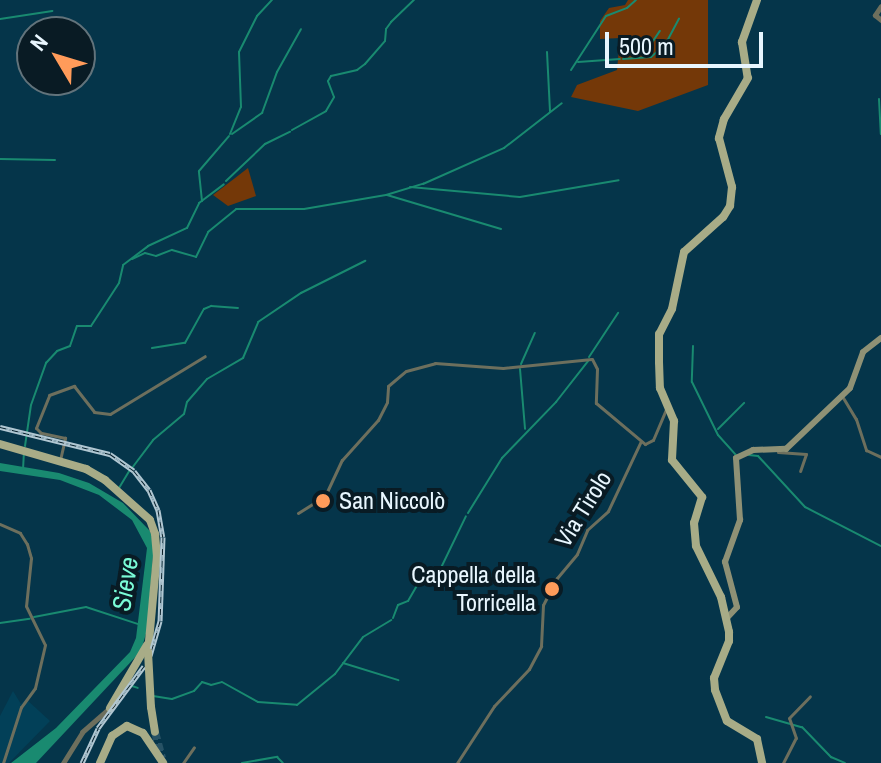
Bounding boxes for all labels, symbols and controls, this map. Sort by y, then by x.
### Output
north arrow [16,16,96,96]
scale bar [609,16,767,66]
text: N [23,28,54,57]
text: 500 m [619,30,674,62]
street label: Via Tirolo [548,466,618,552]
place label: San Niccolò [339,487,445,515]
marker: San Niccolò [314,492,332,510]
water label: Sieve [105,555,145,613]
place label: Cappella della Torricella [411,561,536,617]
marker: Cappella della Torricella [543,580,561,598]

